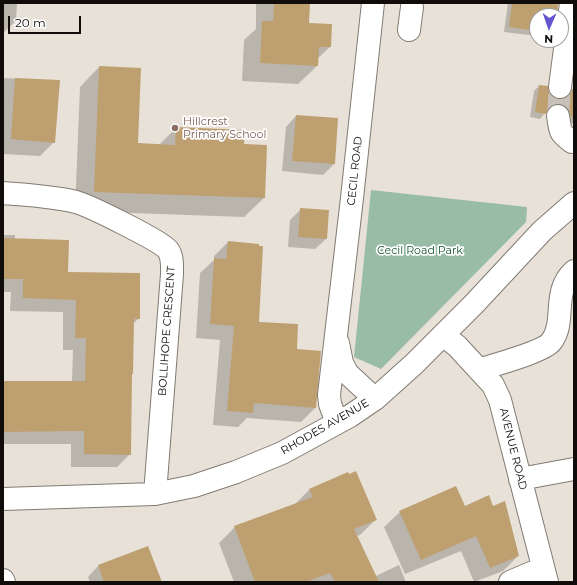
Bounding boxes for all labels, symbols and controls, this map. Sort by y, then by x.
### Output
scale bar [10,8,83,34]
north arrow [529,8,569,48]
text: 20 m [15,15,46,30]
text: N [544,32,553,46]
place label: Hillcrest Primary School [183,115,266,141]
marker: Hillcrest Primary School [170,123,180,133]
street label: CECIL ROAD [345,136,365,206]
park label: Cecil Road Park [377,244,463,258]
street label: BOLLIHOPE CRESCENT [156,266,178,396]
street label: RHODES AVENUE [279,396,371,458]
street label: AVENUE ROAD [496,407,530,491]

